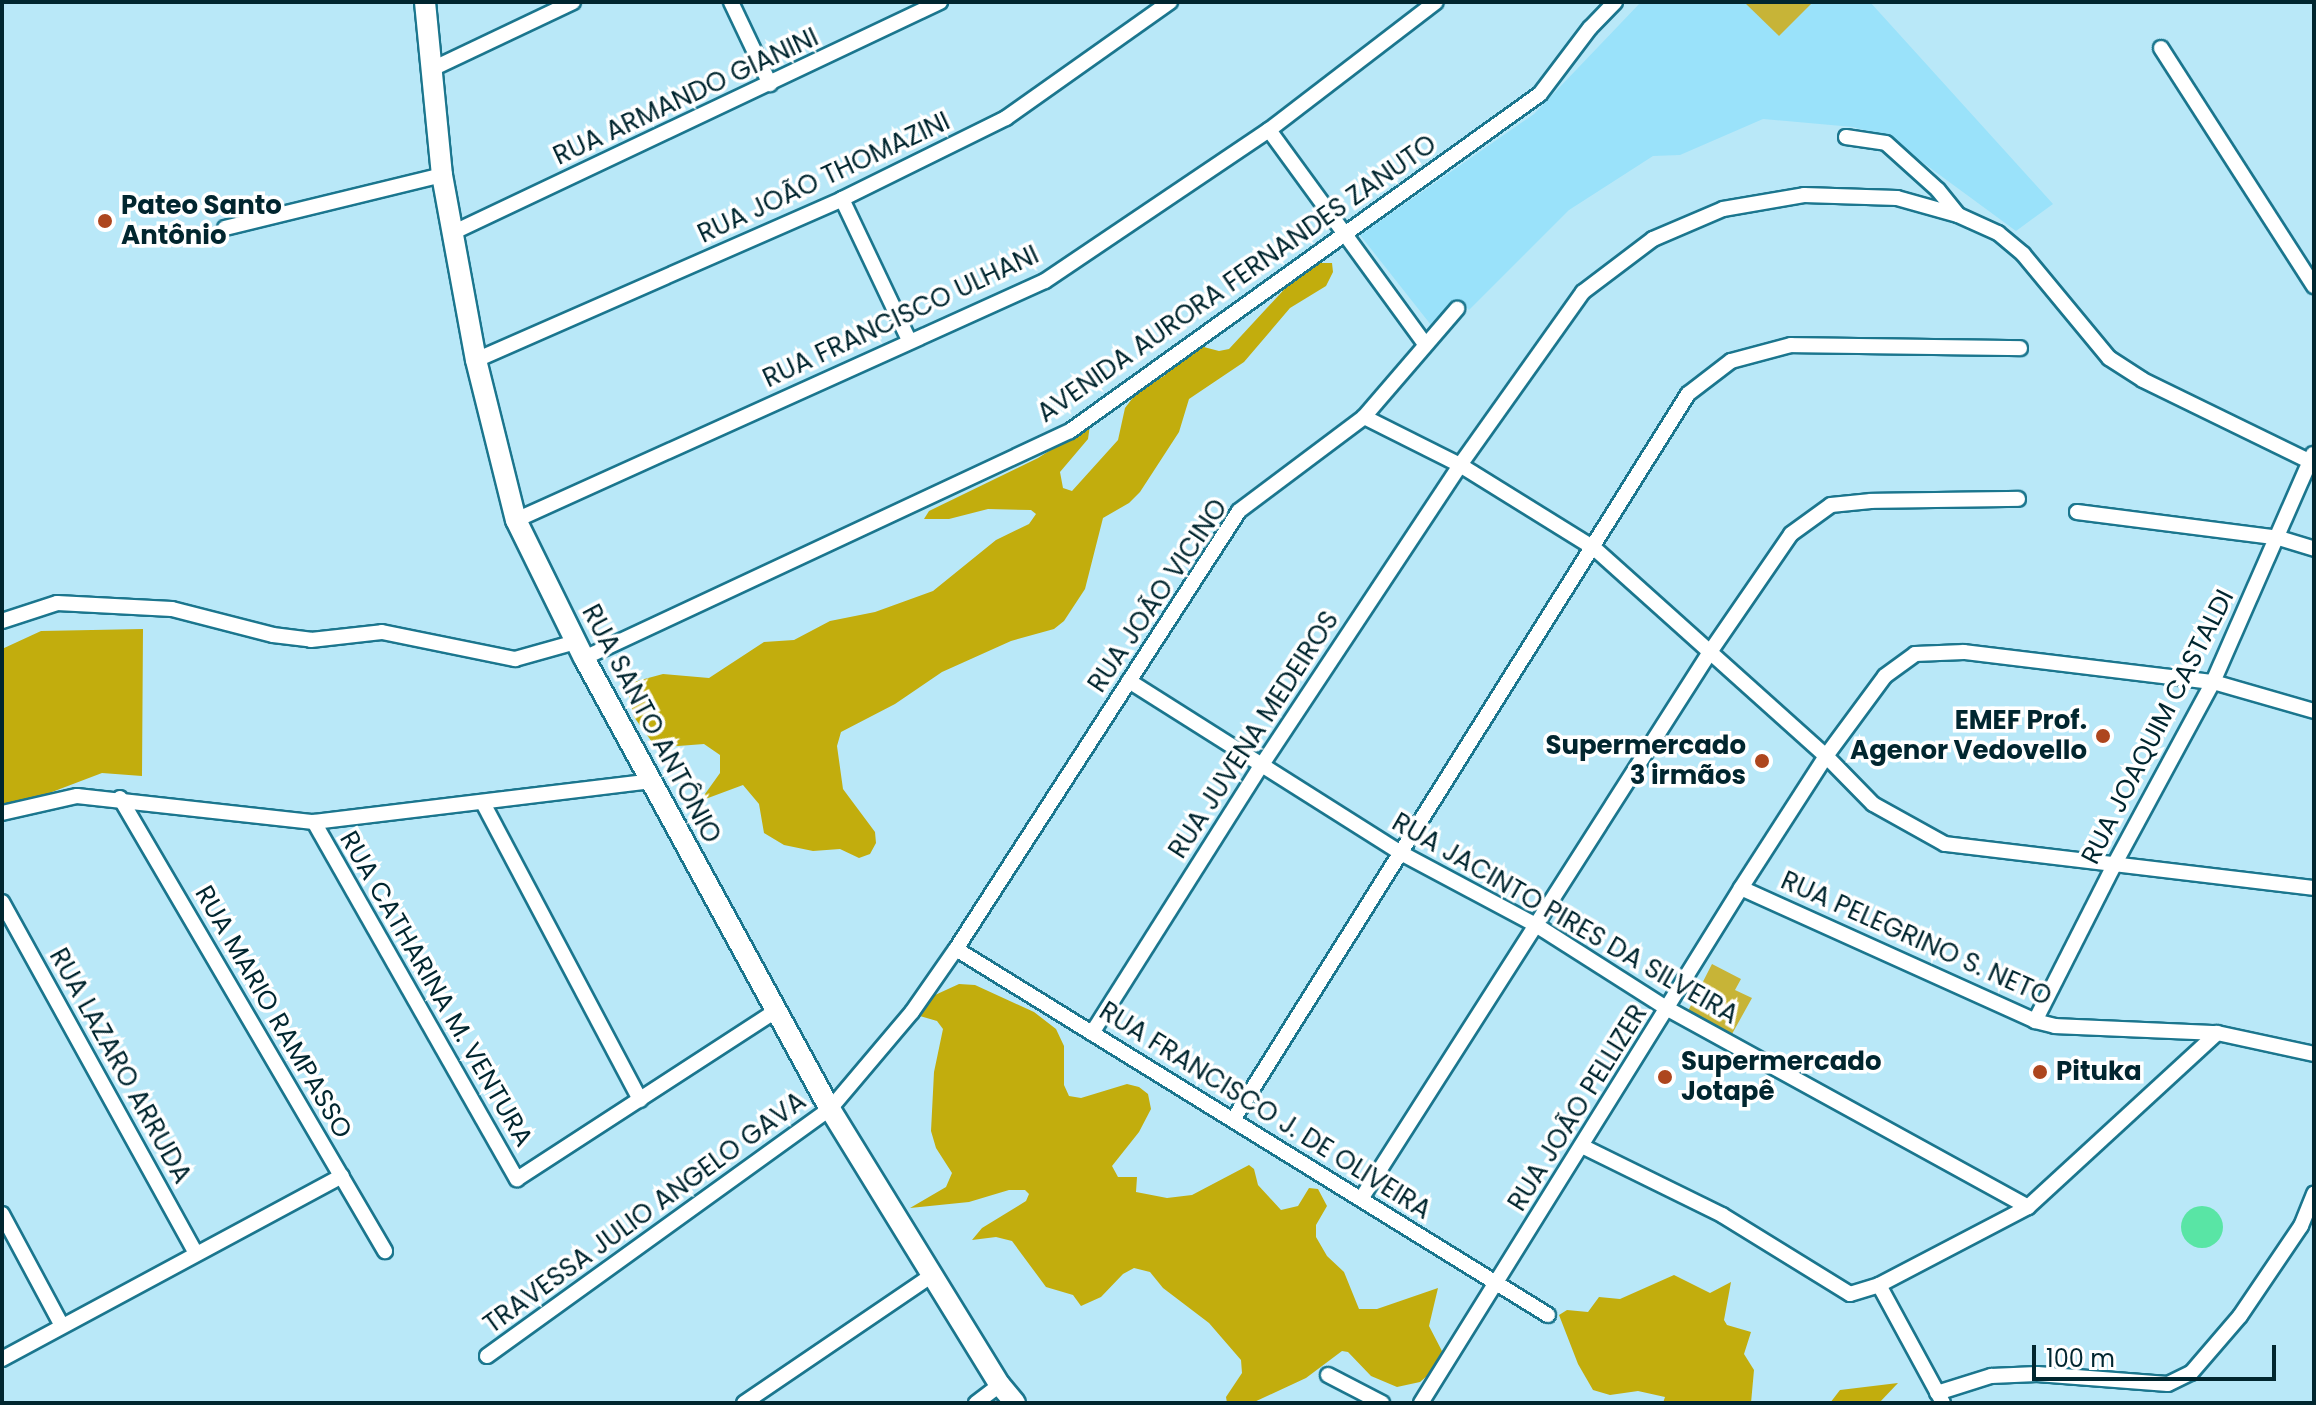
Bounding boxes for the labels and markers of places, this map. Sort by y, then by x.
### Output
place label: Pateo Santo Antônio [121,190,282,252]
marker: Pateo Santo Antônio [96,212,114,230]
place label: EMEF Prof. Agenor Vedovello [1850,705,2087,766]
marker: EMEF Prof. Agenor Vedovello [2094,727,2112,745]
place label: Supermercado 3 irmãos [1545,730,1746,792]
marker: Supermercado 3 irmãos [1753,752,1771,770]
place label: Supermercado Jotapê [1681,1046,1882,1108]
place label: Pituka [2056,1056,2142,1088]
marker: Pituka [2031,1063,2049,1081]
marker: Supermercado Jotapê [1656,1068,1674,1086]

